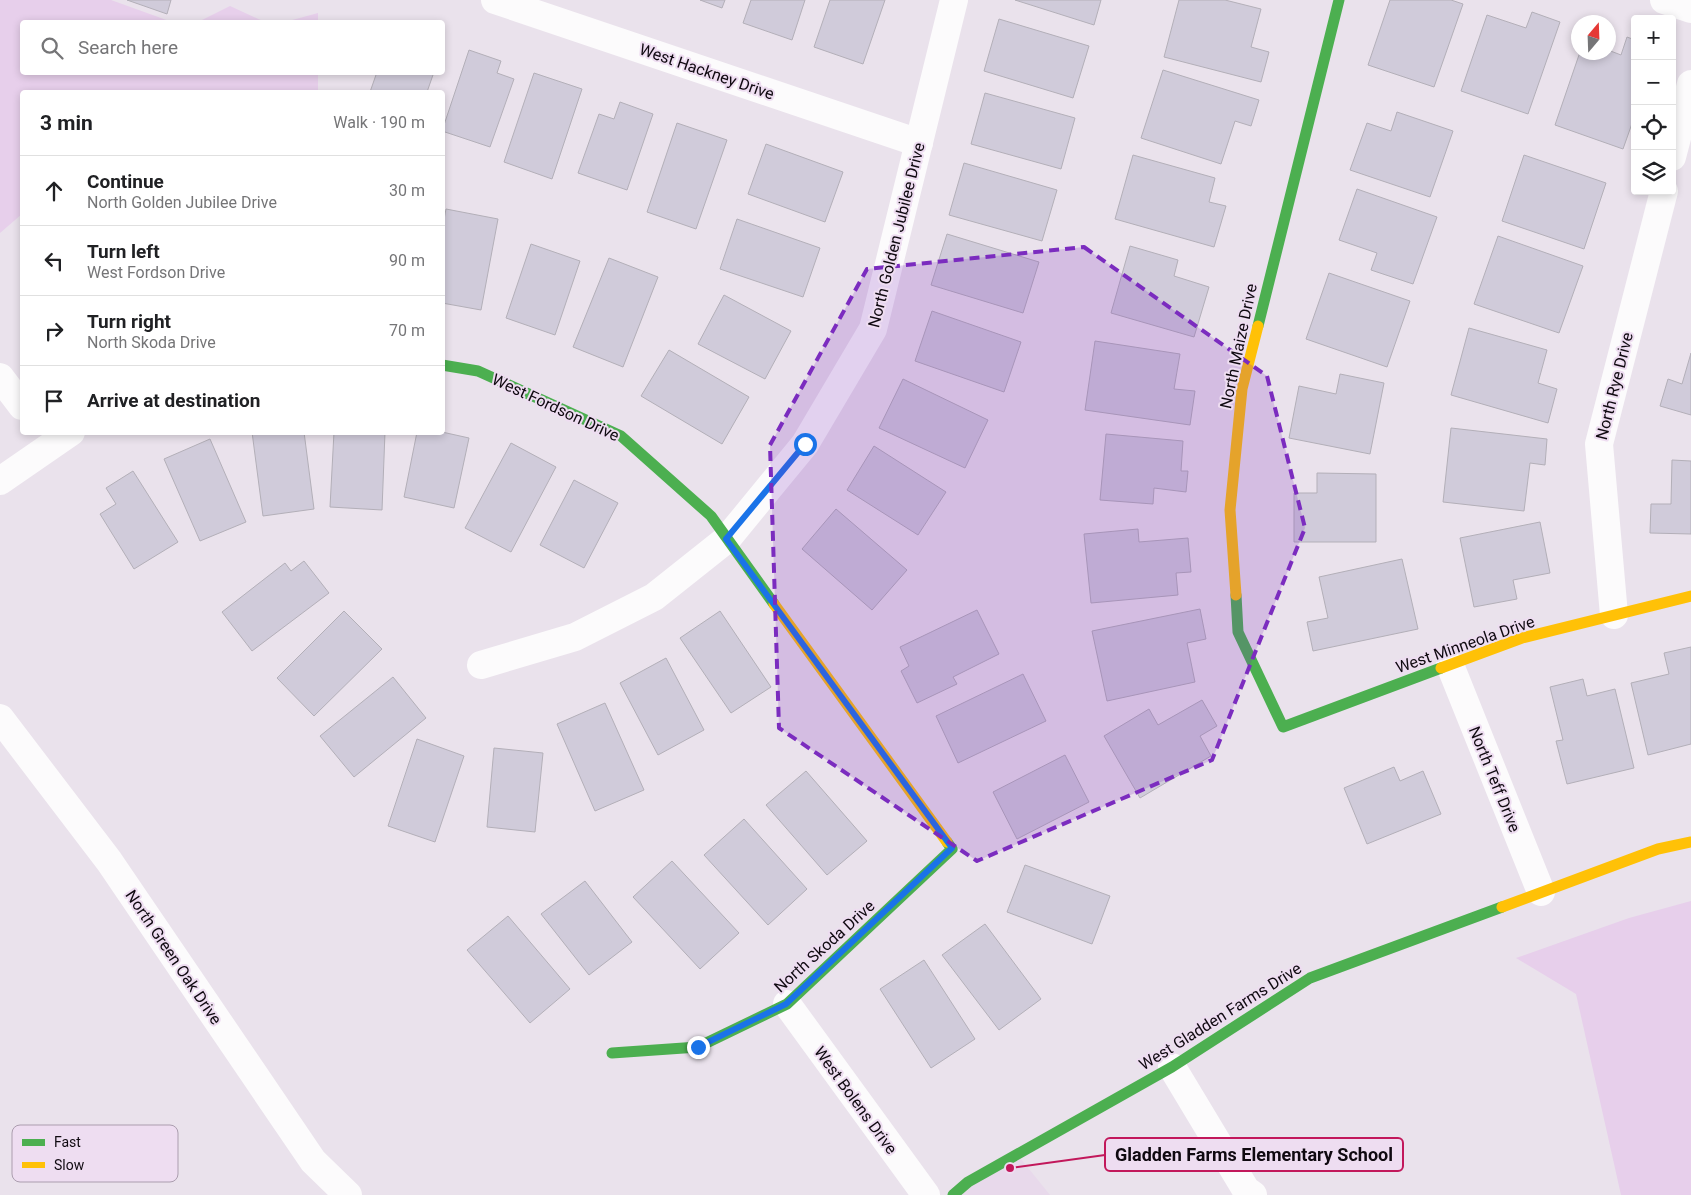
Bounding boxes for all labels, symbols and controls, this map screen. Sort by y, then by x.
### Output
north arrow [1571,15,1616,60]
map controls [1631,15,1676,195]
button: + [1631,15,1676,60]
search box [20,20,445,75]
icon: search [38,34,66,62]
text: Search here [78,36,178,59]
street label: West Hackney Drive [637,40,777,103]
button: − [1631,60,1676,105]
button: locate [1631,105,1676,150]
text: 3 min [40,111,93,135]
text: Walk · 190 m [333,113,425,132]
street label: North Golden Jubilee Drive [864,141,929,330]
button: layers [1631,150,1676,195]
text: Continue [87,170,164,193]
icon: ahead [40,177,68,205]
text: 30 m [389,181,425,200]
text: North Golden Jubilee Drive [87,193,277,212]
text: Turn left [87,240,160,263]
icon: left [40,247,68,275]
text: 90 m [389,251,425,270]
text: West Fordson Drive [87,263,225,282]
street label: North Maize Drive [1216,282,1261,410]
text: Turn right [87,310,171,333]
icon: right [40,317,68,345]
text: 70 m [389,321,425,340]
street label: North Rye Drive [1592,330,1637,442]
text: North Skoda Drive [87,333,216,352]
street label: West Fordson Drive [489,370,622,445]
icon: arrive [40,387,68,415]
text: Arrive at destination [87,389,260,412]
route start [794,433,817,456]
street label: West Minneola Drive [1393,612,1537,677]
street label: North Teff Drive [1465,724,1524,835]
street label: North Green Oak Drive [122,886,226,1028]
street label: North Skoda Drive [770,896,879,997]
street label: West Gladden Farms Drive [1136,959,1305,1074]
route end [687,1036,710,1059]
street label: West Bolens Drive [810,1043,901,1158]
legend [12,1125,178,1182]
text: Fast [54,1134,81,1150]
callout: Gladden Farms Elementary School [1105,1138,1403,1171]
text: Gladden Farms Elementary School [1115,1144,1393,1165]
text: Slow [54,1157,85,1173]

